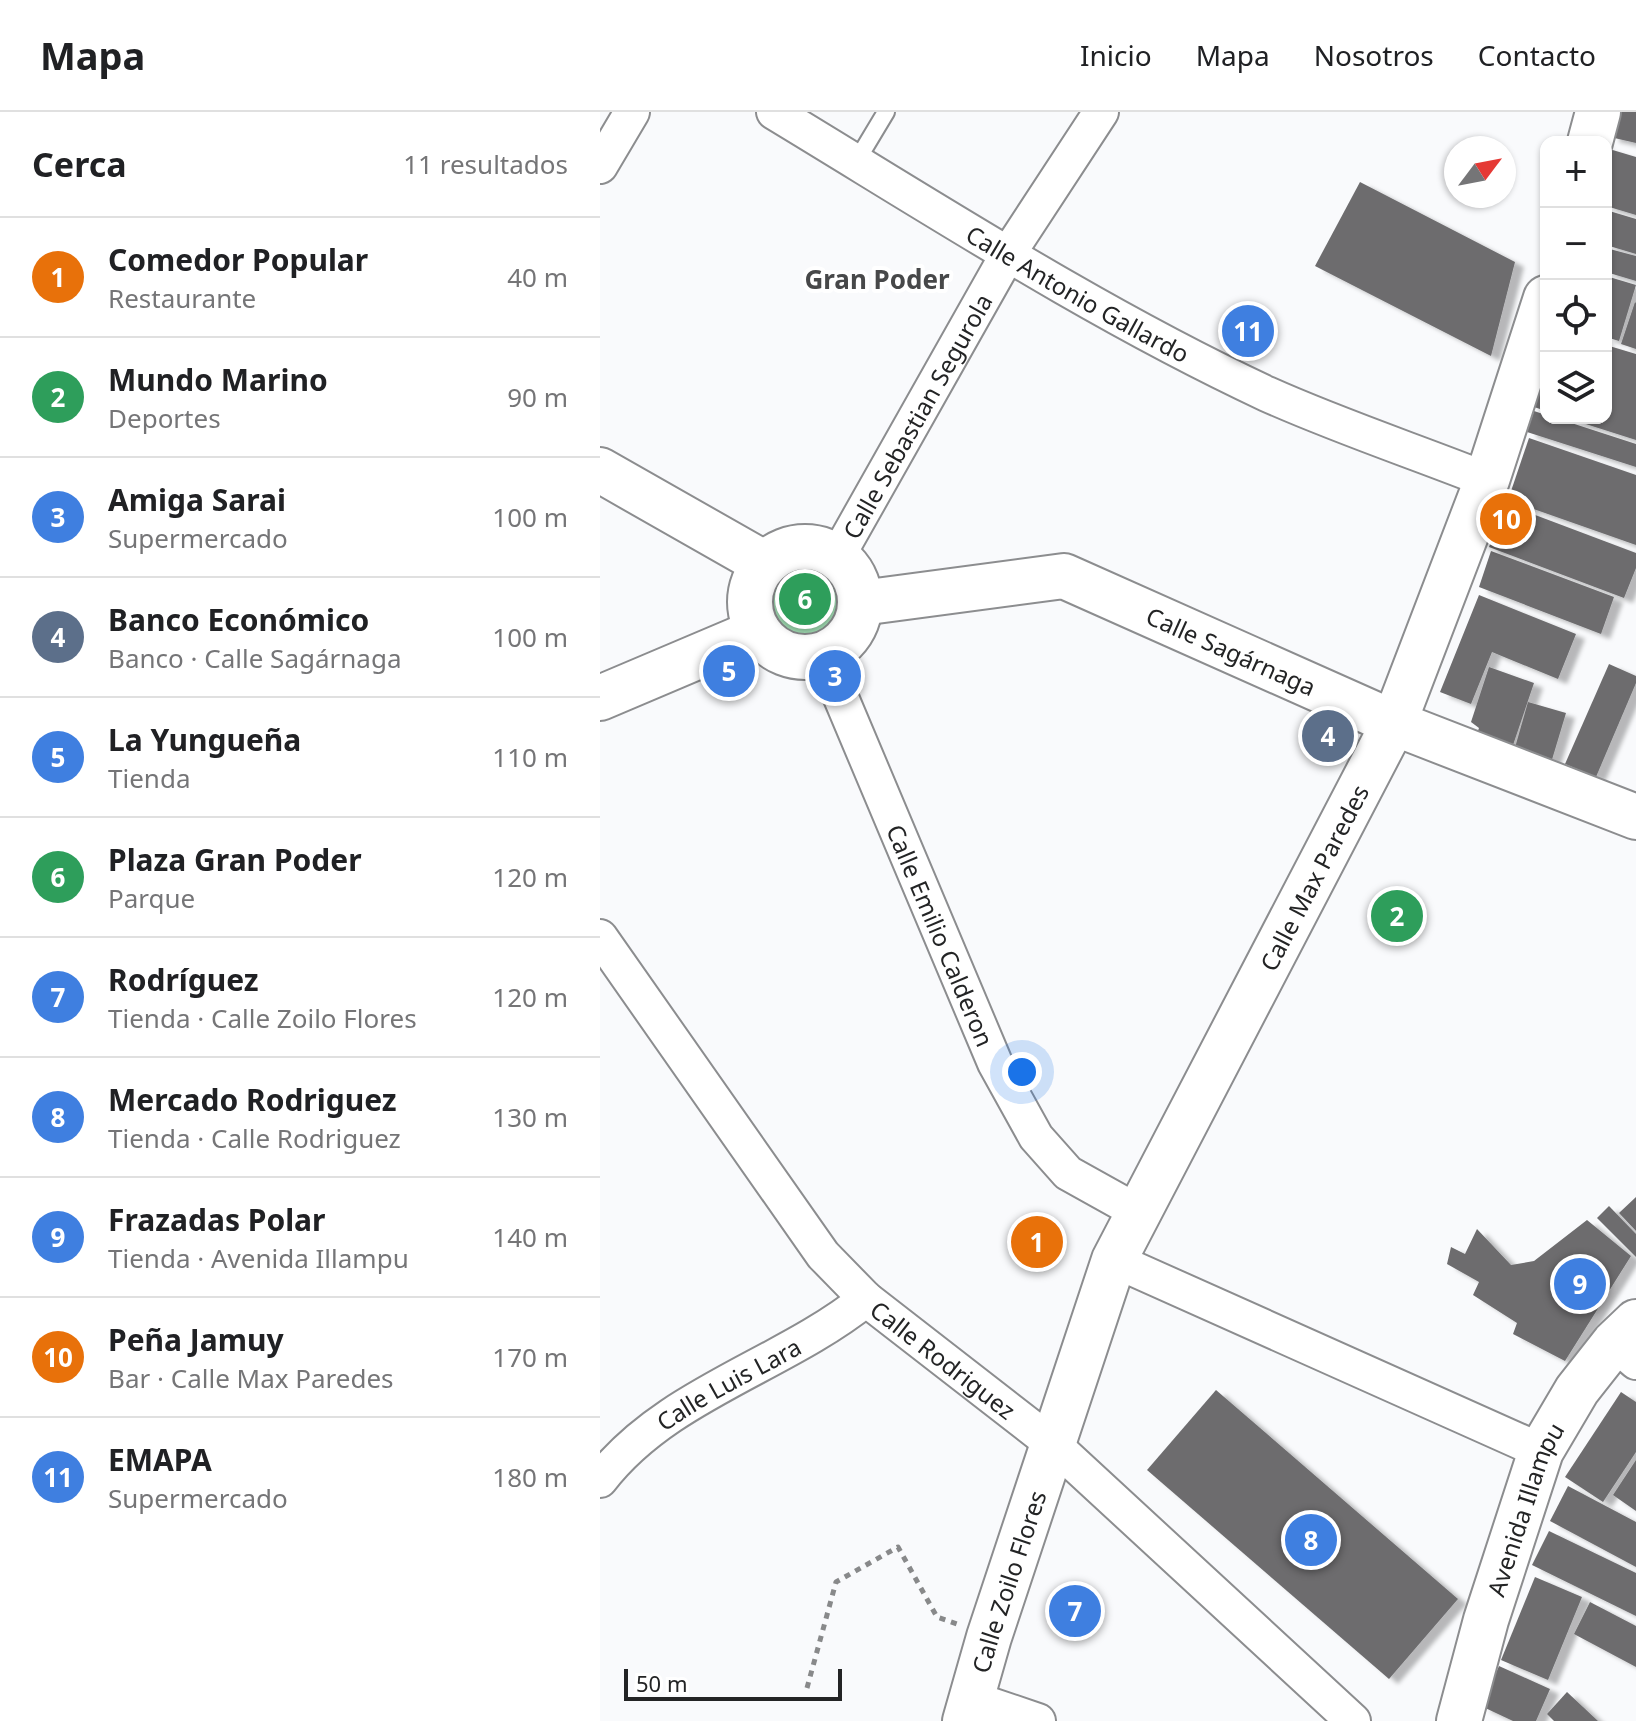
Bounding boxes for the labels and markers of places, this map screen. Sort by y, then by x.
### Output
pin: 11 [1222,301,1274,361]
pin: 10 [1480,489,1532,549]
pin: 6 [779,569,831,629]
pin: 5 [703,641,755,701]
pin: 3 [809,646,861,706]
pin: 4 [1302,706,1354,766]
pin: 2 [1371,886,1423,946]
pin: 1 [1011,1212,1063,1272]
pin: 9 [1554,1254,1606,1314]
pin: 8 [1285,1510,1337,1570]
pin: 7 [1049,1581,1101,1641]

